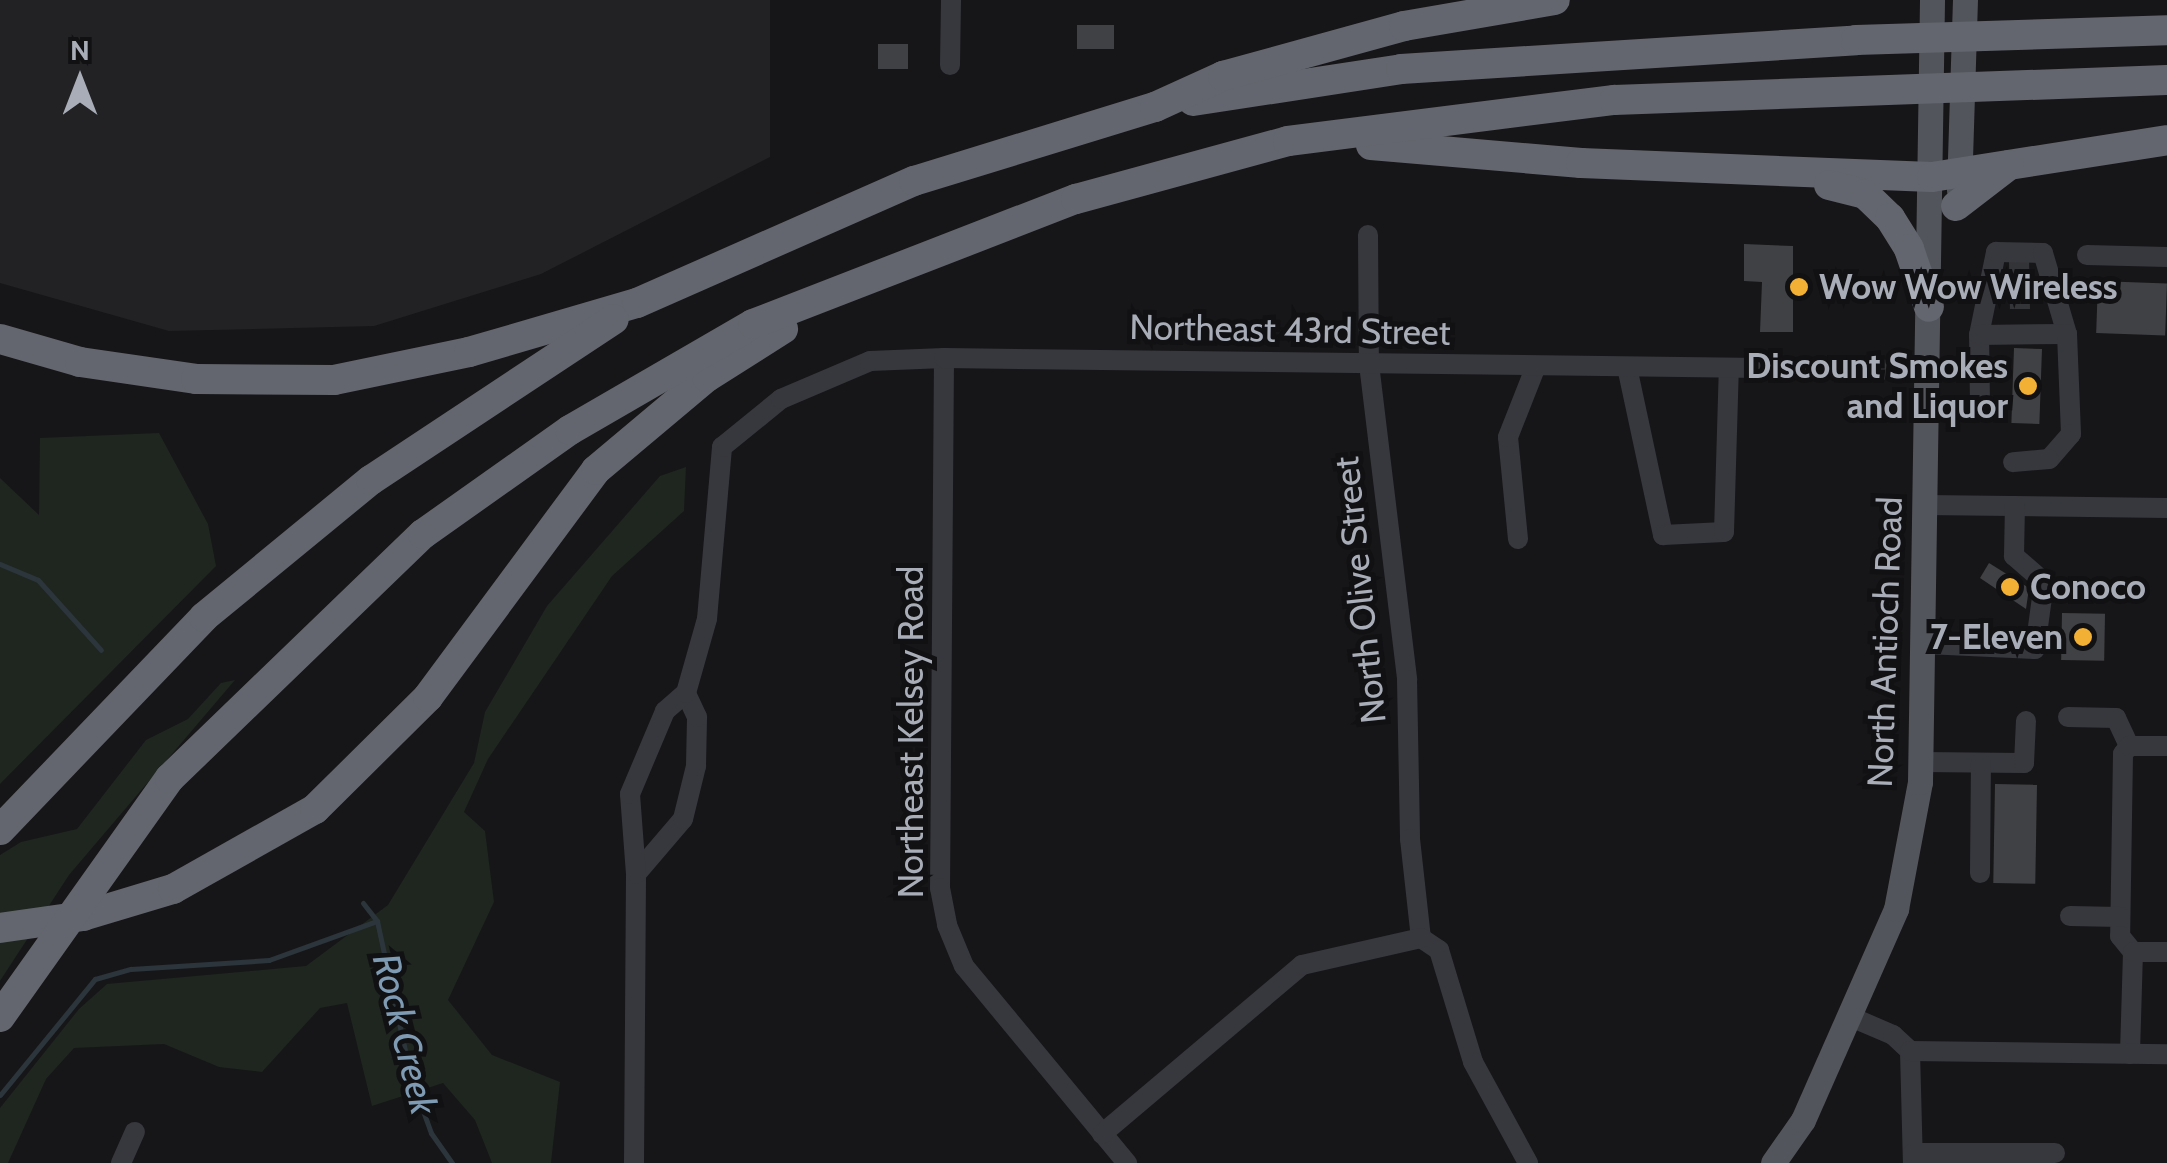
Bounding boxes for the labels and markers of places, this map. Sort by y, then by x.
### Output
place label: Wow Wow Wireless [1819,266,2118,308]
marker: Wow Wow Wireless [1788,276,1810,298]
place label: Discount Smokes and Liquor [1746,345,2008,427]
marker: Discount Smokes and Liquor [2017,375,2039,397]
place label: Conoco [2030,566,2146,608]
marker: Conoco [1999,576,2021,598]
place label: 7-Eleven [1930,616,2063,658]
marker: 7-Eleven [2072,626,2094,648]

